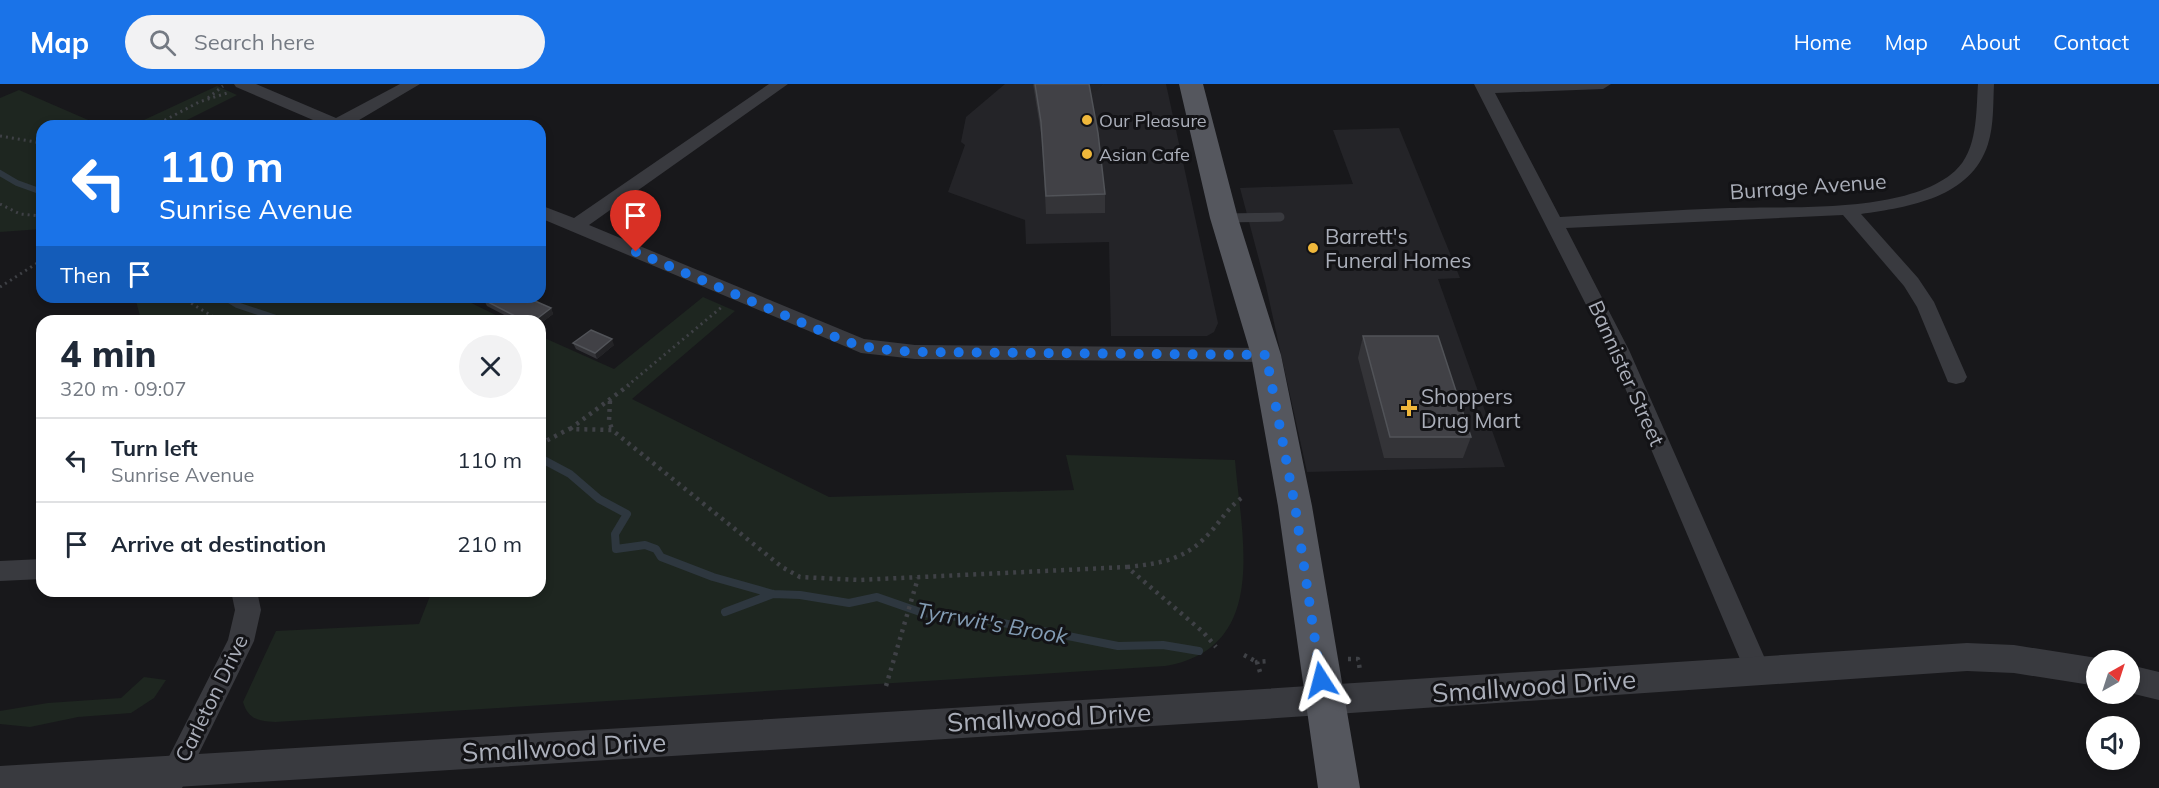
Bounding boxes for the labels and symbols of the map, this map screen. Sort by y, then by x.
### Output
place label: Our Pleasure [1099,109,1207,132]
marker: Our Pleasure [1080,113,1094,127]
place label: Asian Cafe [1099,143,1190,166]
marker: Asian Cafe [1080,147,1094,161]
street label: Burrage Avenue [1729,168,1887,204]
pin [610,190,661,252]
place label: Barrett's Funeral Homes [1325,223,1471,273]
marker: Barrett's Funeral Homes [1306,241,1320,255]
street label: Bannister Street [1583,296,1671,450]
place label: Shoppers Drug Mart [1421,383,1521,433]
marker: Shoppers Drug Mart [1402,401,1416,415]
water label: Tyrrwit's Brook [914,596,1070,650]
street label: Carleton Drive [169,630,253,766]
position arrow [1289,648,1353,712]
north arrow [2086,650,2140,704]
street label: Smallwood Drive [1431,662,1637,710]
street label: Smallwood Drive [946,695,1152,739]
street label: Smallwood Drive [461,725,667,769]

